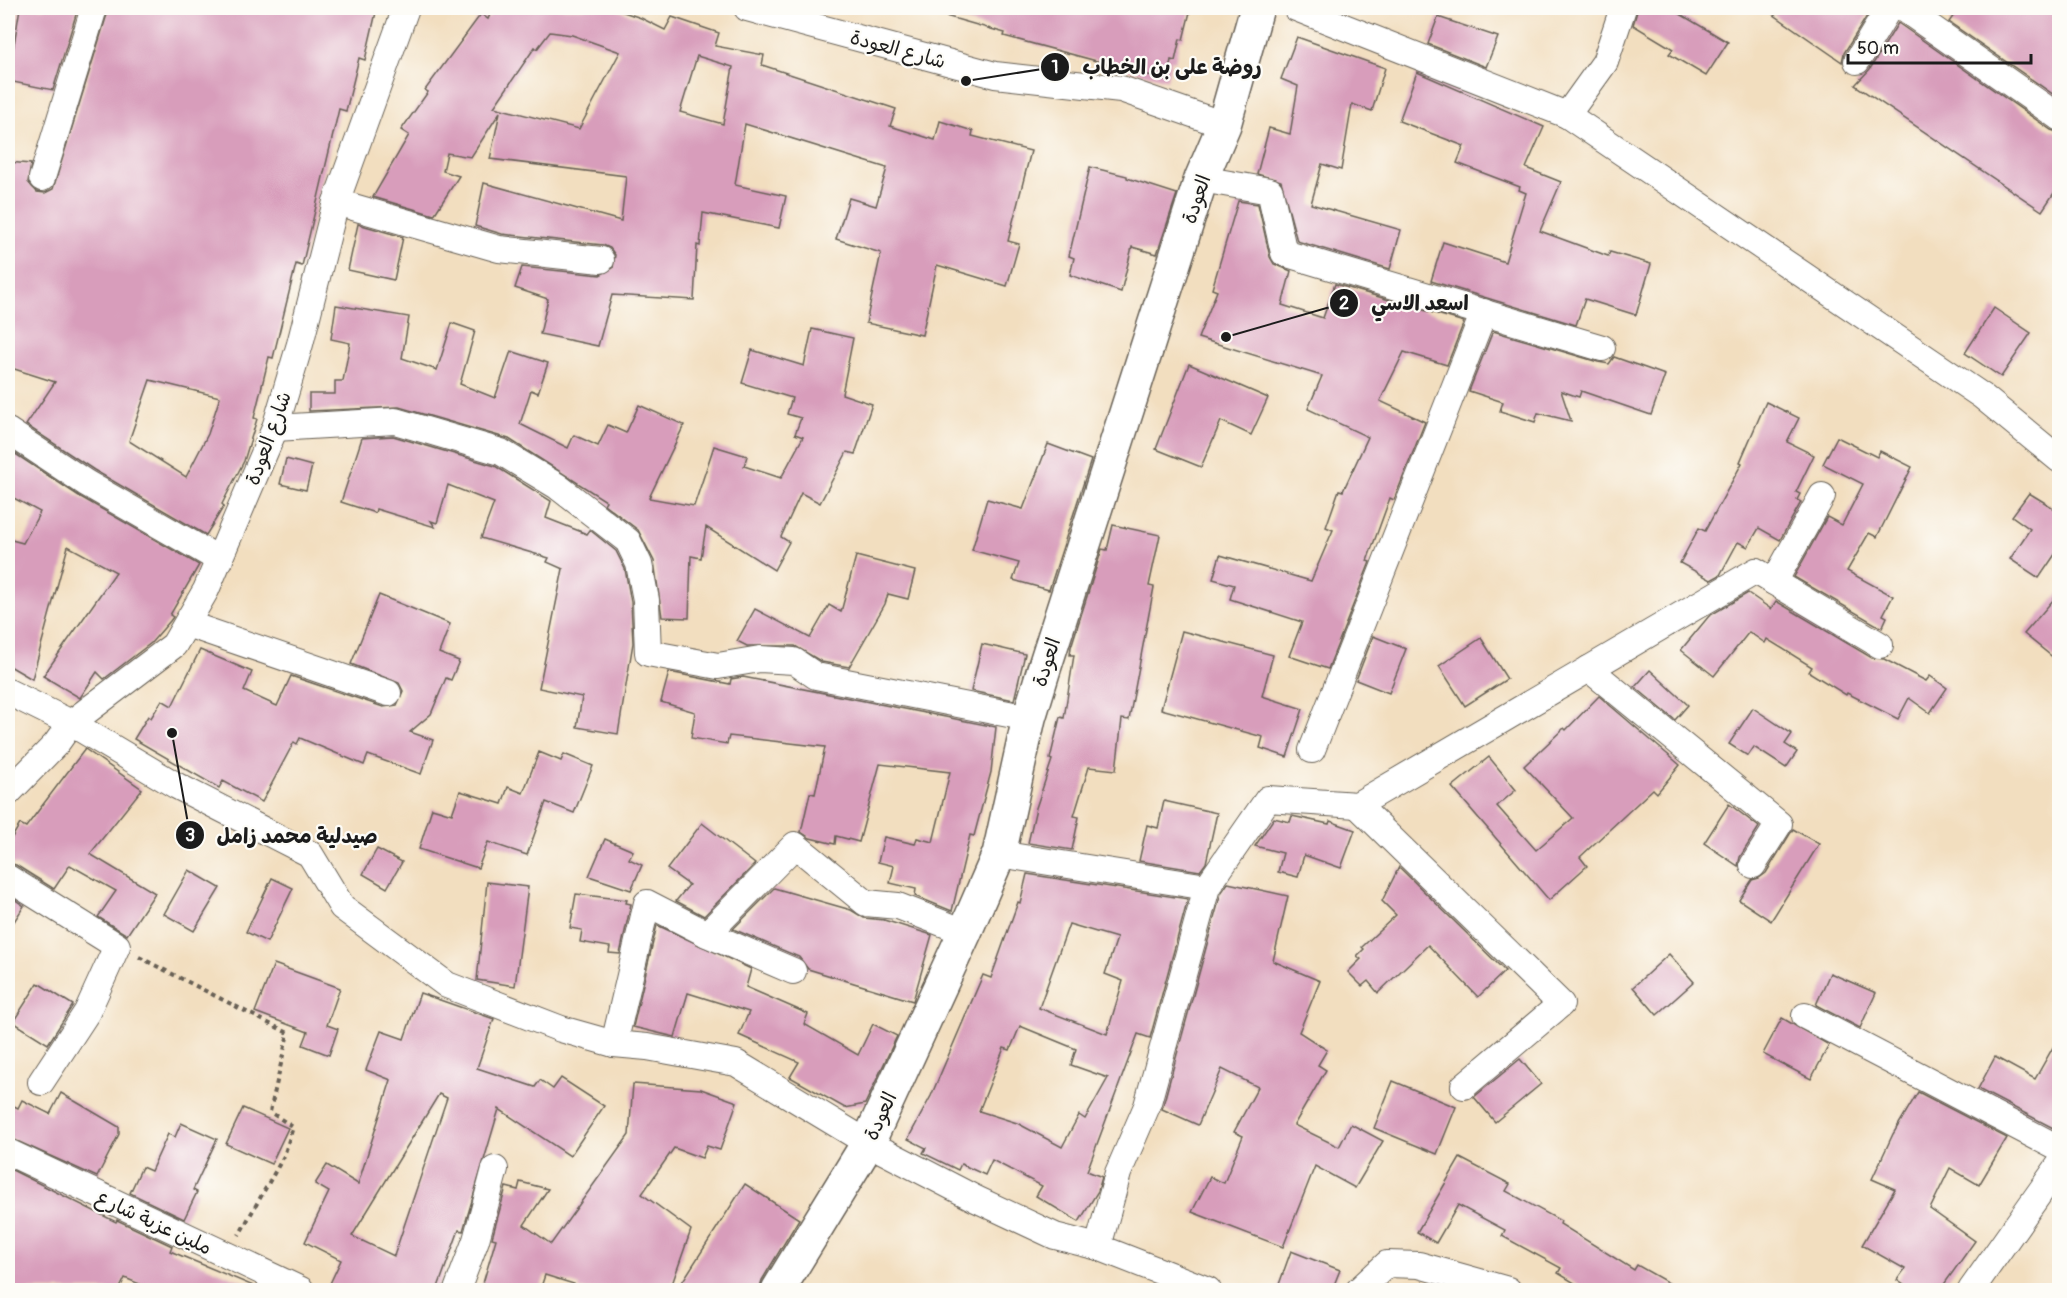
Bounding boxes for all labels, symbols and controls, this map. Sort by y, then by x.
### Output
street label: شارع العودة [847,25,948,75]
scale bar [1848,27,2031,65]
text: 50 m [1857,37,1899,60]
callout: روضة على بن الخطاب [1040,47,1274,86]
text: روضة على بن الخطاب [1082,54,1262,81]
text: 1 [1051,56,1059,79]
street label: العودة [1176,171,1217,227]
callout: اسعد الاسي [1329,283,1481,322]
text: اسعد الاسي [1371,290,1469,322]
text: 2 [1339,292,1349,315]
street label: شارع العودة [240,388,298,489]
street label: العودة [1027,634,1067,690]
callout: صيدلية محمد زامل [175,816,390,855]
text: صيدلية محمد زامل [216,823,378,850]
text: 3 [185,824,195,847]
street label: العودة [858,1088,903,1145]
street label: ملين عزبة شارع [91,1185,216,1261]

